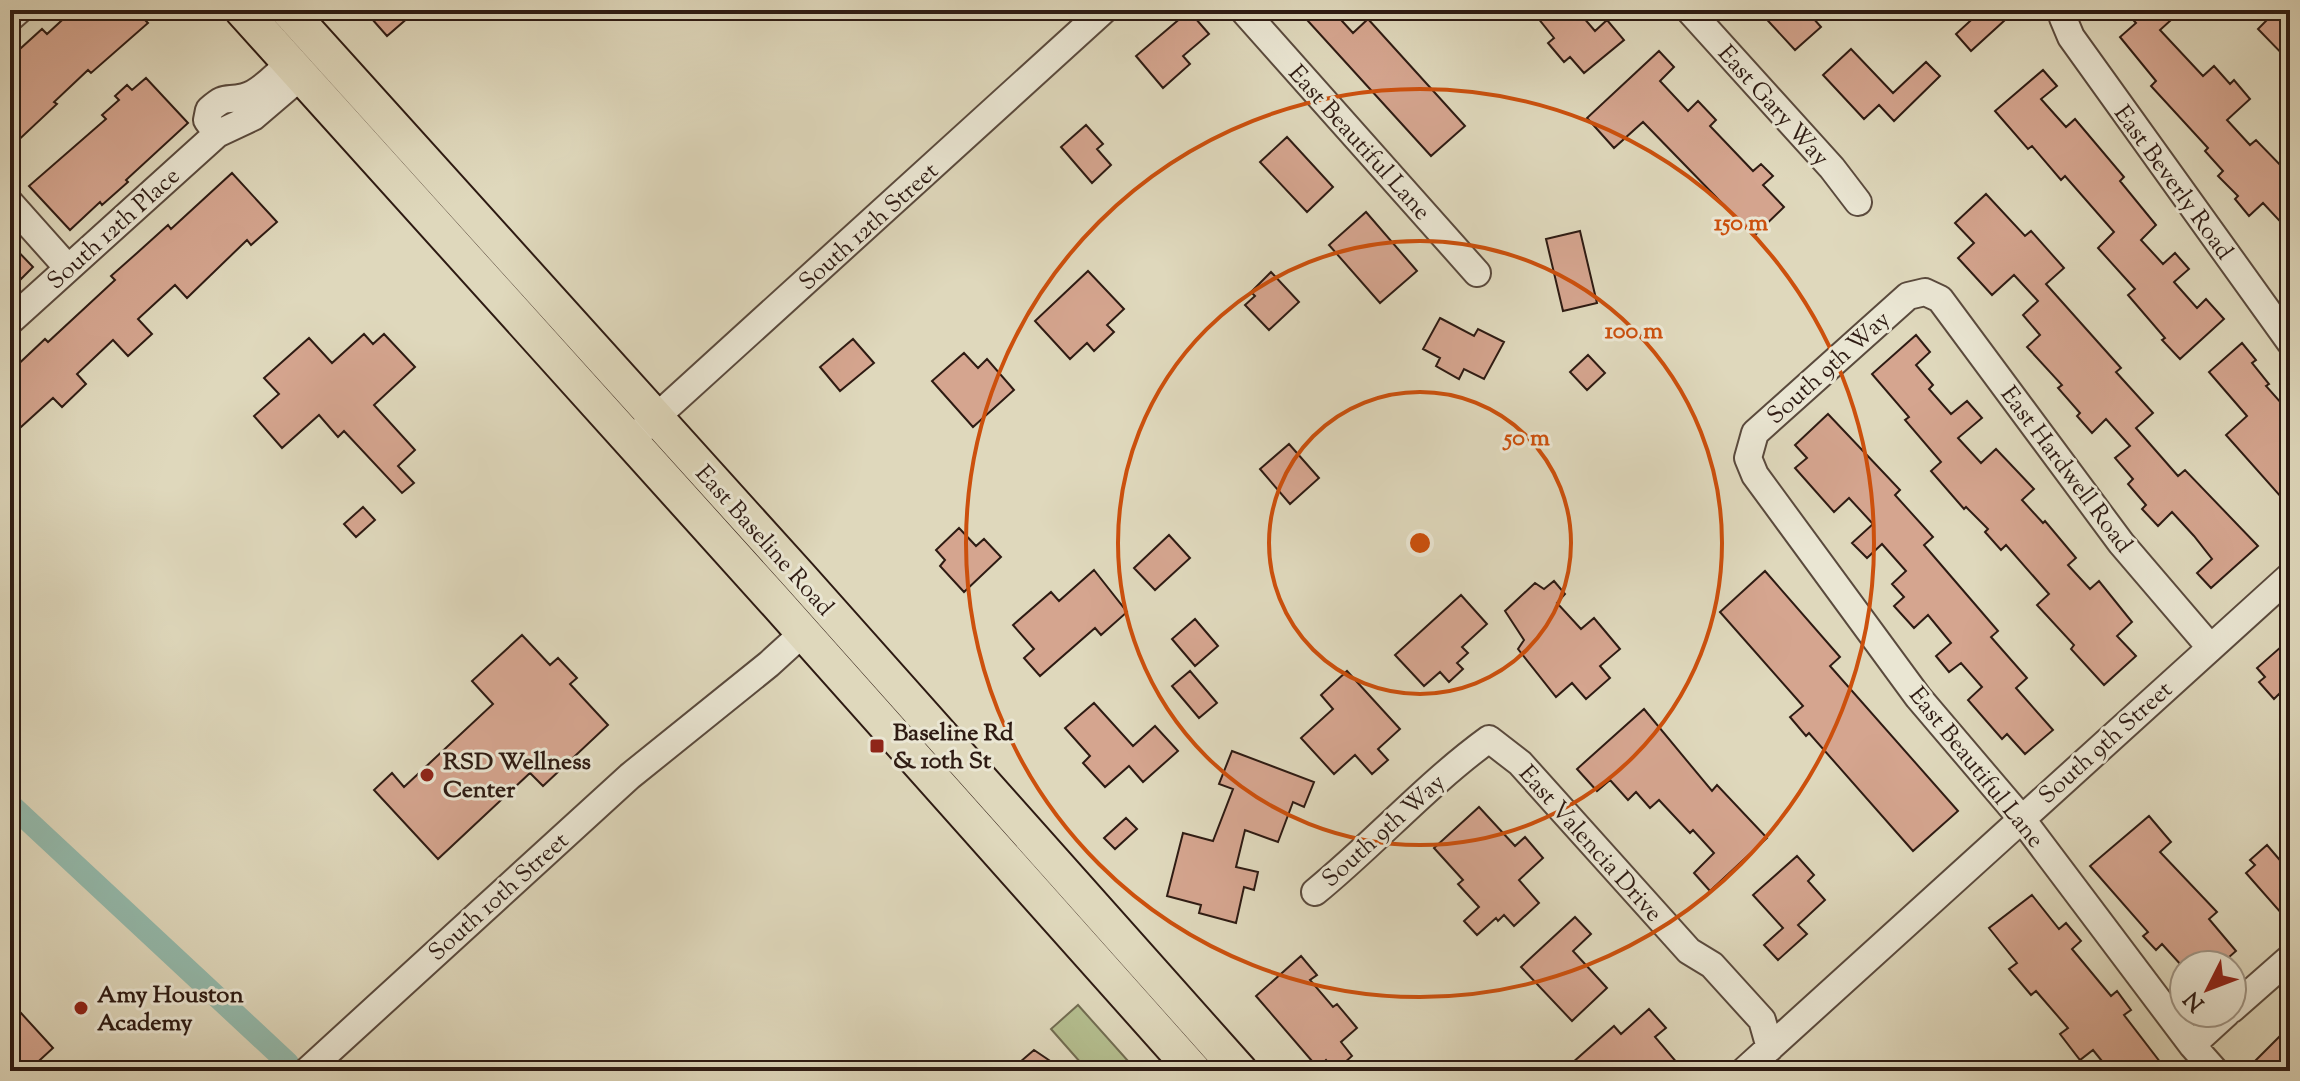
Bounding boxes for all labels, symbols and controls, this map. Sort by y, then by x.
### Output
street label: East Gary Way [1709,38,1836,174]
street label: East Beautiful Lane [1279,58,1438,229]
street label: East Beverly Road [2105,99,2240,268]
street label: South 12th Street [792,156,947,299]
street label: South 12th Place [40,161,188,298]
text: 150 m [1714,207,1768,241]
street label: South 9th Way [1760,304,1899,433]
text: 100 m [1605,315,1663,349]
street label: East Hardwell Road [1991,380,2140,561]
text: 50 m [1502,422,1550,456]
street label: East Baseline Road [686,458,841,625]
centre of rings [1406,529,1434,557]
street label: South 9th Street [2032,674,2181,813]
street label: East Beautiful Lane [1900,680,2051,856]
place label: Baseline Rd & 10th St [893,717,1014,779]
marker: Baseline Rd & 10th St [868,737,886,755]
place label: RSD Wellness Center [443,746,591,808]
street label: East Valencia Drive [1510,758,1669,930]
marker: RSD Wellness Center [418,766,436,784]
street label: South 9th Way [1315,767,1454,896]
street label: South 10th Street [422,825,577,970]
north arrow [2168,949,2248,1029]
place label: Amy Houston Academy [97,979,244,1041]
text: N [2177,983,2213,1018]
marker: Amy Houston Academy [72,999,90,1017]

